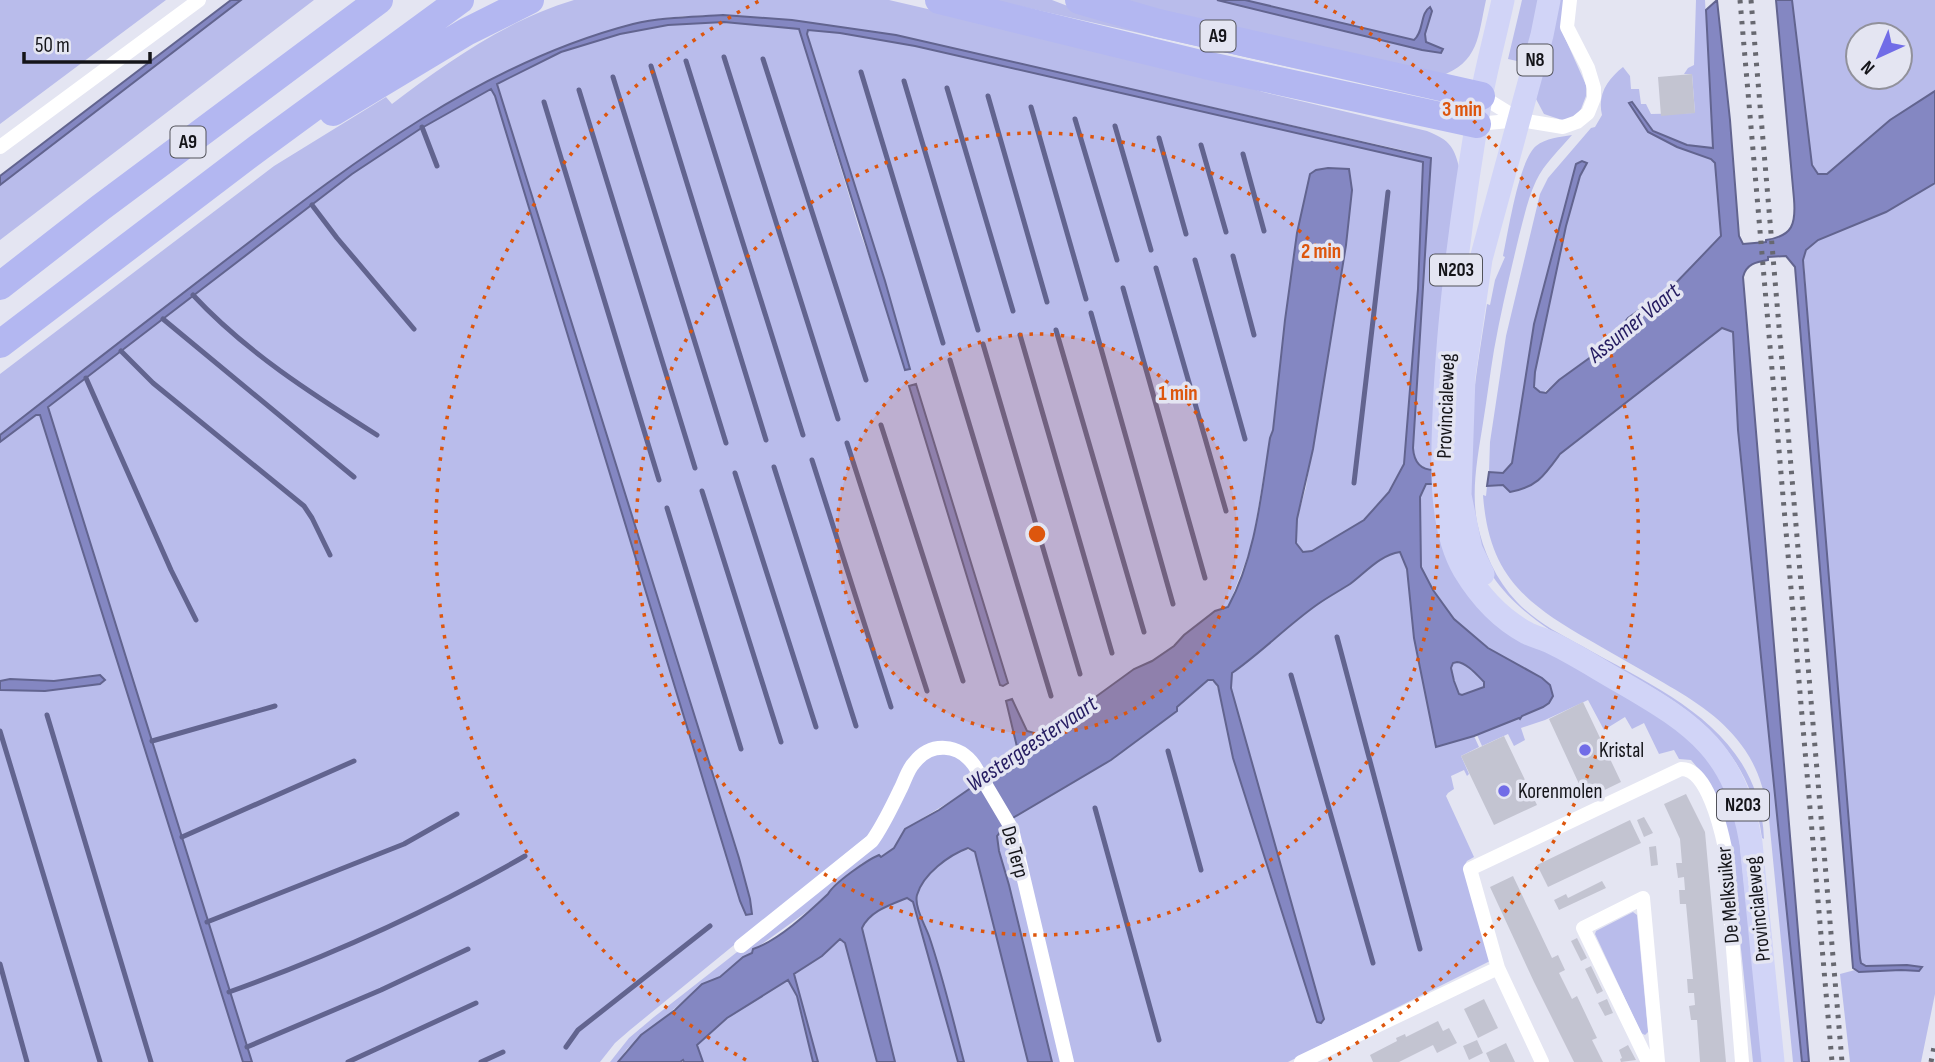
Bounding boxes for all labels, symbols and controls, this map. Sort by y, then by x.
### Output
road number: A9 [1200,20,1236,52]
scale bar [24,21,150,65]
north arrow [1844,21,1914,91]
text: 50 m [35,33,70,58]
road number: N8 [1518,44,1552,76]
text: N [1857,55,1880,79]
text: 3 min [1442,97,1482,122]
road number: A9 [170,126,206,158]
text: 2 min [1301,239,1341,264]
road number: N203 [1430,254,1482,286]
water label: Assumer Vaart [1582,277,1687,369]
street label: Provincialeweg [1432,353,1460,459]
text: 1 min [1158,381,1198,406]
centre of rings [1025,522,1049,546]
water label: Westergeestervaart [961,689,1104,798]
place label: Kristal [1599,738,1644,763]
marker: Kristal [1577,742,1593,758]
place label: Korenmolen [1518,779,1603,804]
marker: Korenmolen [1496,783,1512,799]
road number: N203 [1717,790,1769,820]
street label: De Terp [996,823,1034,881]
street label: De Melksuiker [1711,846,1745,944]
street label: Provincialeweg [1740,855,1776,963]

